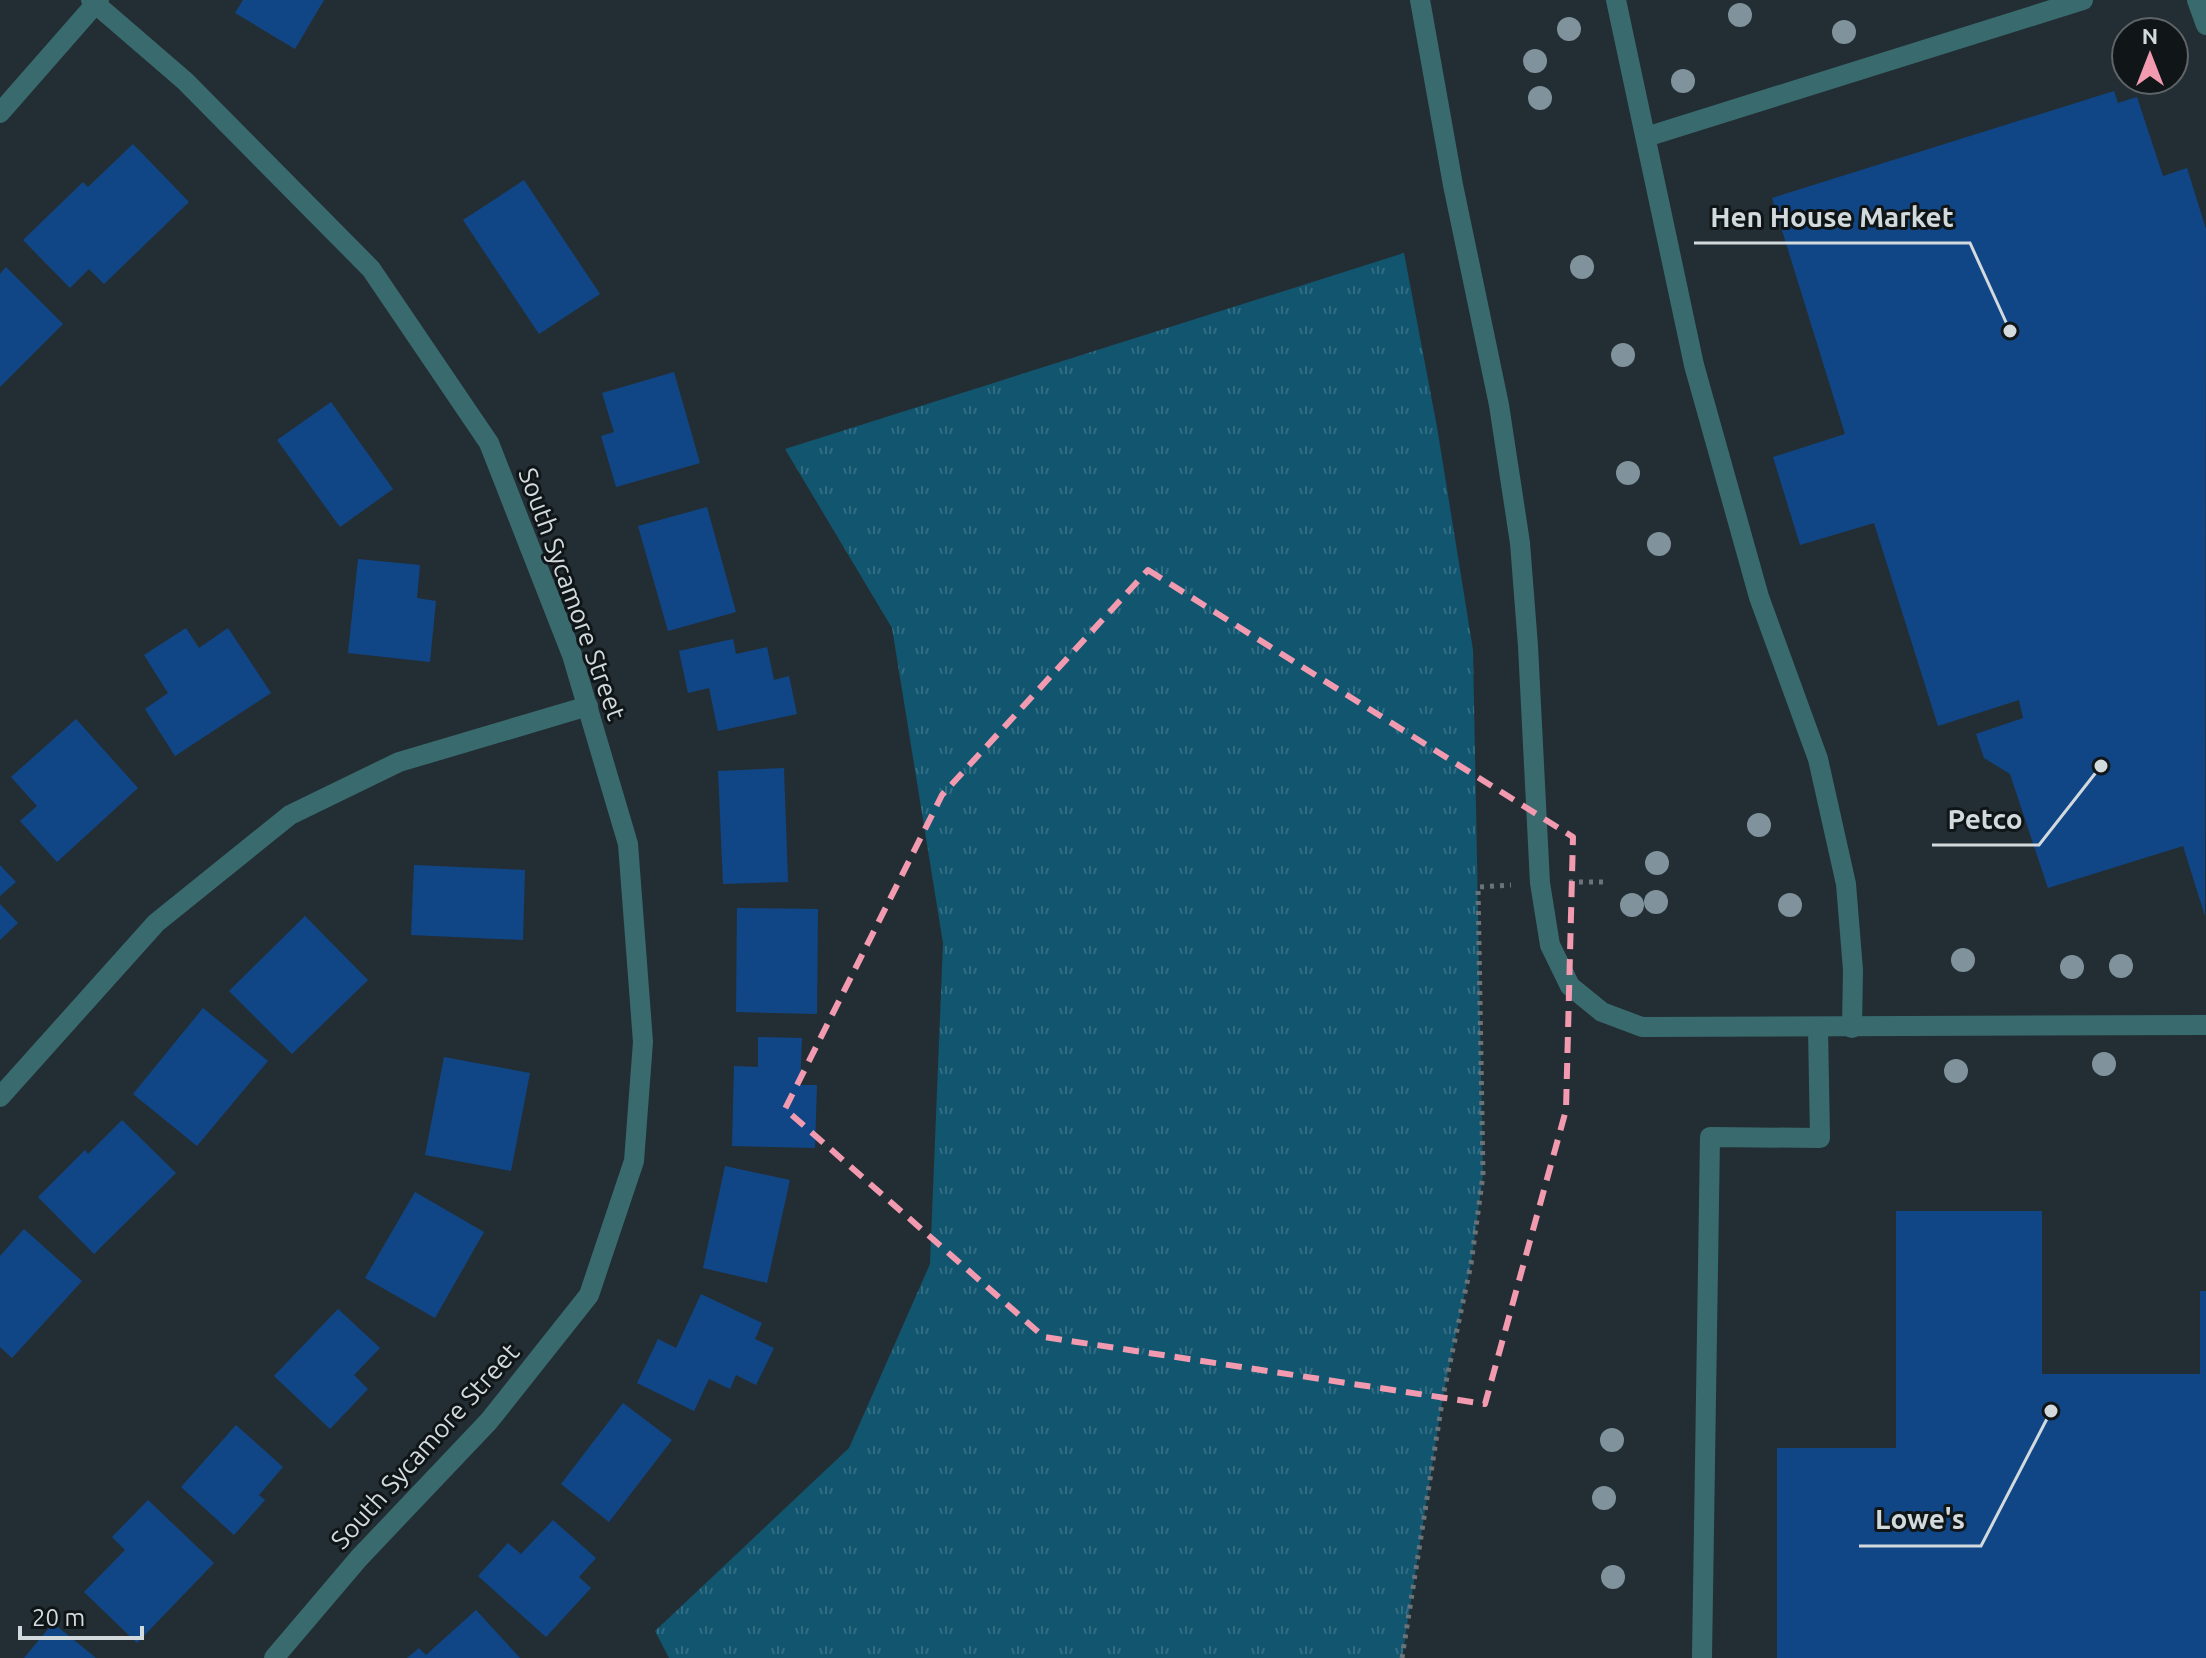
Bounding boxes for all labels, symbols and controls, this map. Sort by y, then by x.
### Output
north arrow [2110,16,2190,96]
text: N [2142,23,2158,48]
callout: Hen House Market [1694,191,1970,243]
text: Hen House Market [1710,201,1954,232]
street label: South Sycamore Street [513,464,632,724]
callout: Petco [1932,793,2039,845]
text: Petco [1947,803,2023,834]
street label: South Sycamore Street [325,1337,524,1554]
callout: Lowe's [1859,1494,1981,1546]
text: Lowe's [1875,1503,1965,1534]
scale bar [20,1590,142,1640]
text: 20 m [32,1604,85,1631]

